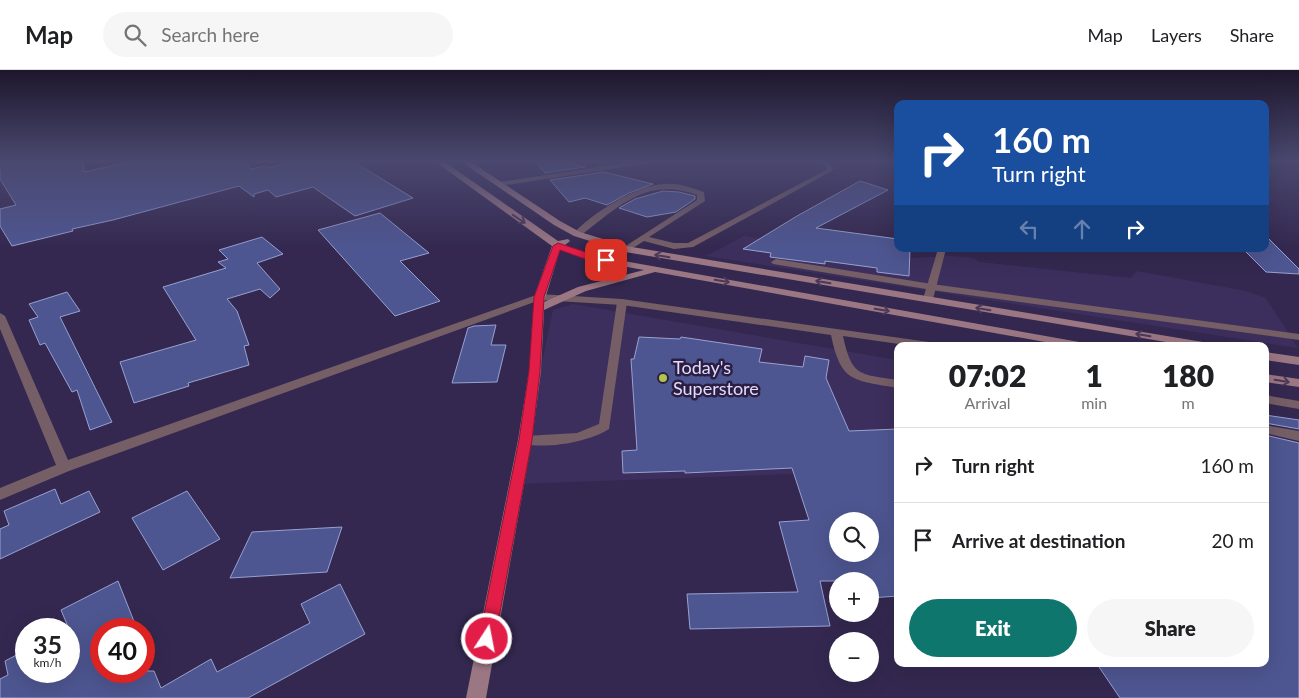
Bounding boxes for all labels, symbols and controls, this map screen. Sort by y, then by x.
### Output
search box [103,12,453,57]
text: Map [25,20,73,49]
icon: search [121,21,149,49]
text: Search here [161,23,259,46]
text: Map [1087,24,1123,46]
text: Layers [1151,24,1202,46]
text: Share [1230,24,1274,46]
text: 160 m [992,118,1091,160]
icon: right [909,120,974,185]
text: Turn right [992,160,1086,187]
one-way arrow [512,214,526,224]
icon: left [1015,215,1043,243]
icon: ahead [1068,215,1096,243]
icon: right [1121,215,1149,243]
pin [585,239,627,281]
icon: arrive [592,246,620,274]
one-way arrow [655,250,671,260]
one-way arrow [714,277,730,287]
one-way arrow [815,277,831,287]
one-way arrow [975,303,991,313]
one-way arrow [874,305,890,315]
one-way arrow [1136,330,1152,340]
place label: Today's Superstore [673,356,759,399]
text: 07:02 [949,357,1026,393]
text: 1 [1085,357,1103,393]
text: 180 [1162,357,1214,393]
marker: Today's Superstore [657,372,669,384]
one-way arrow [1274,376,1290,386]
text: Arrival [965,393,1011,412]
text: min [1081,393,1107,412]
text: m [1181,393,1195,412]
icon: right [909,451,937,479]
text: Turn right [952,454,1034,477]
text: 160 m [1200,454,1254,477]
map controls [829,512,879,682]
button: search [829,512,879,562]
icon: arrive [909,526,937,554]
text: Arrive at destination [952,529,1125,552]
text: 20 m [1211,529,1254,552]
button: + [829,572,879,622]
button: Exit [909,599,1077,657]
button: Share [1087,599,1254,657]
position arrow [460,612,512,664]
speed limit sign: 40 [90,618,155,683]
text: 35 [33,629,62,659]
button: − [829,632,879,682]
text: km/h [33,655,62,670]

